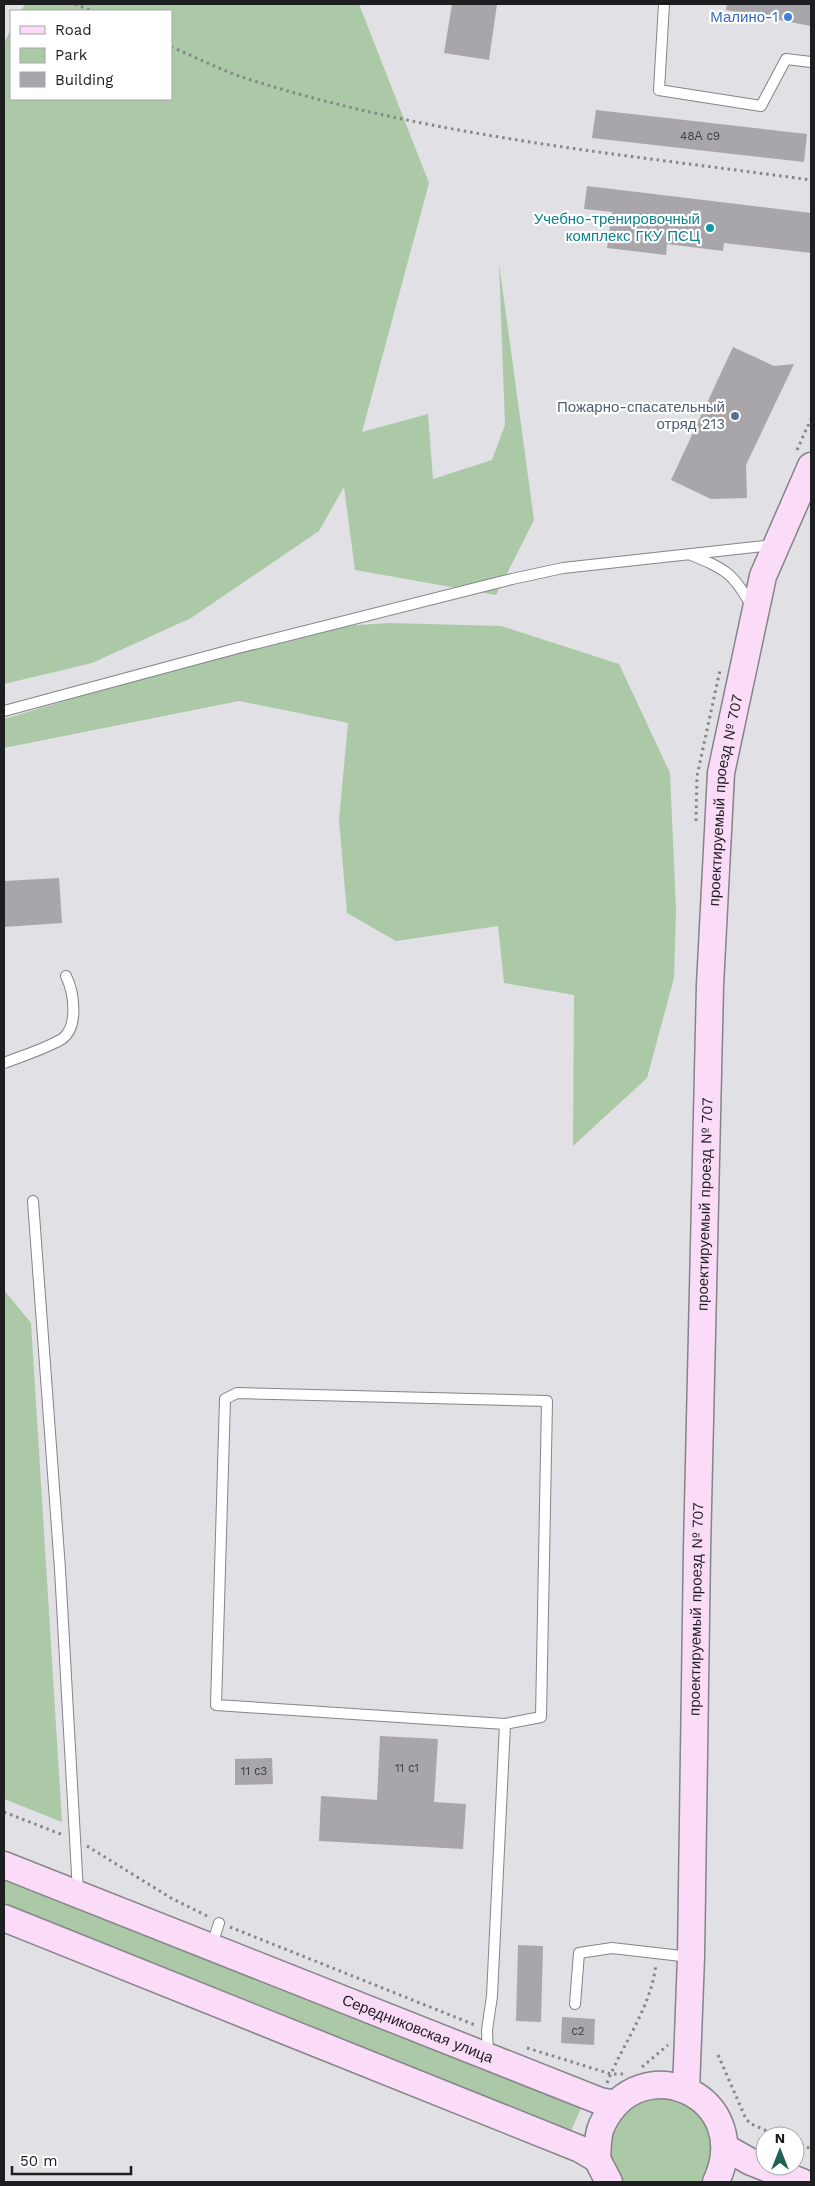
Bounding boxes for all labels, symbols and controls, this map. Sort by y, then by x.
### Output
place label: Малино-1 [710,8,778,26]
legend [10,10,172,100]
marker: Малино-1 [782,11,794,23]
text: Road [55,21,92,39]
text: Park [55,46,88,64]
text: Building [55,71,113,89]
house number: 48А с9 [680,129,720,143]
place label: Учебно-тренировочный комплекс ГКУ ПСЦ [534,210,700,245]
marker: Учебно-тренировочный комплекс ГКУ ПСЦ [704,222,716,234]
place label: Пожарно-спасательный отряд 213 [557,398,725,433]
marker: Пожарно-спасательный отряд 213 [729,410,741,422]
street label: проектируемый проезд № 707 [705,693,747,907]
street label: проектируемый проезд № 707 [694,1097,716,1311]
street label: проектируемый проезд № 707 [686,1502,707,1716]
house number: 11 с1 [395,1761,419,1775]
house number: 11 с3 [241,1764,267,1778]
street label: Середниковская улица [340,1991,497,2067]
house number: с2 [572,2024,585,2038]
north arrow [755,2126,805,2176]
text: N [775,2130,785,2146]
scale bar [12,2144,131,2176]
text: 50 m [20,2152,57,2170]

